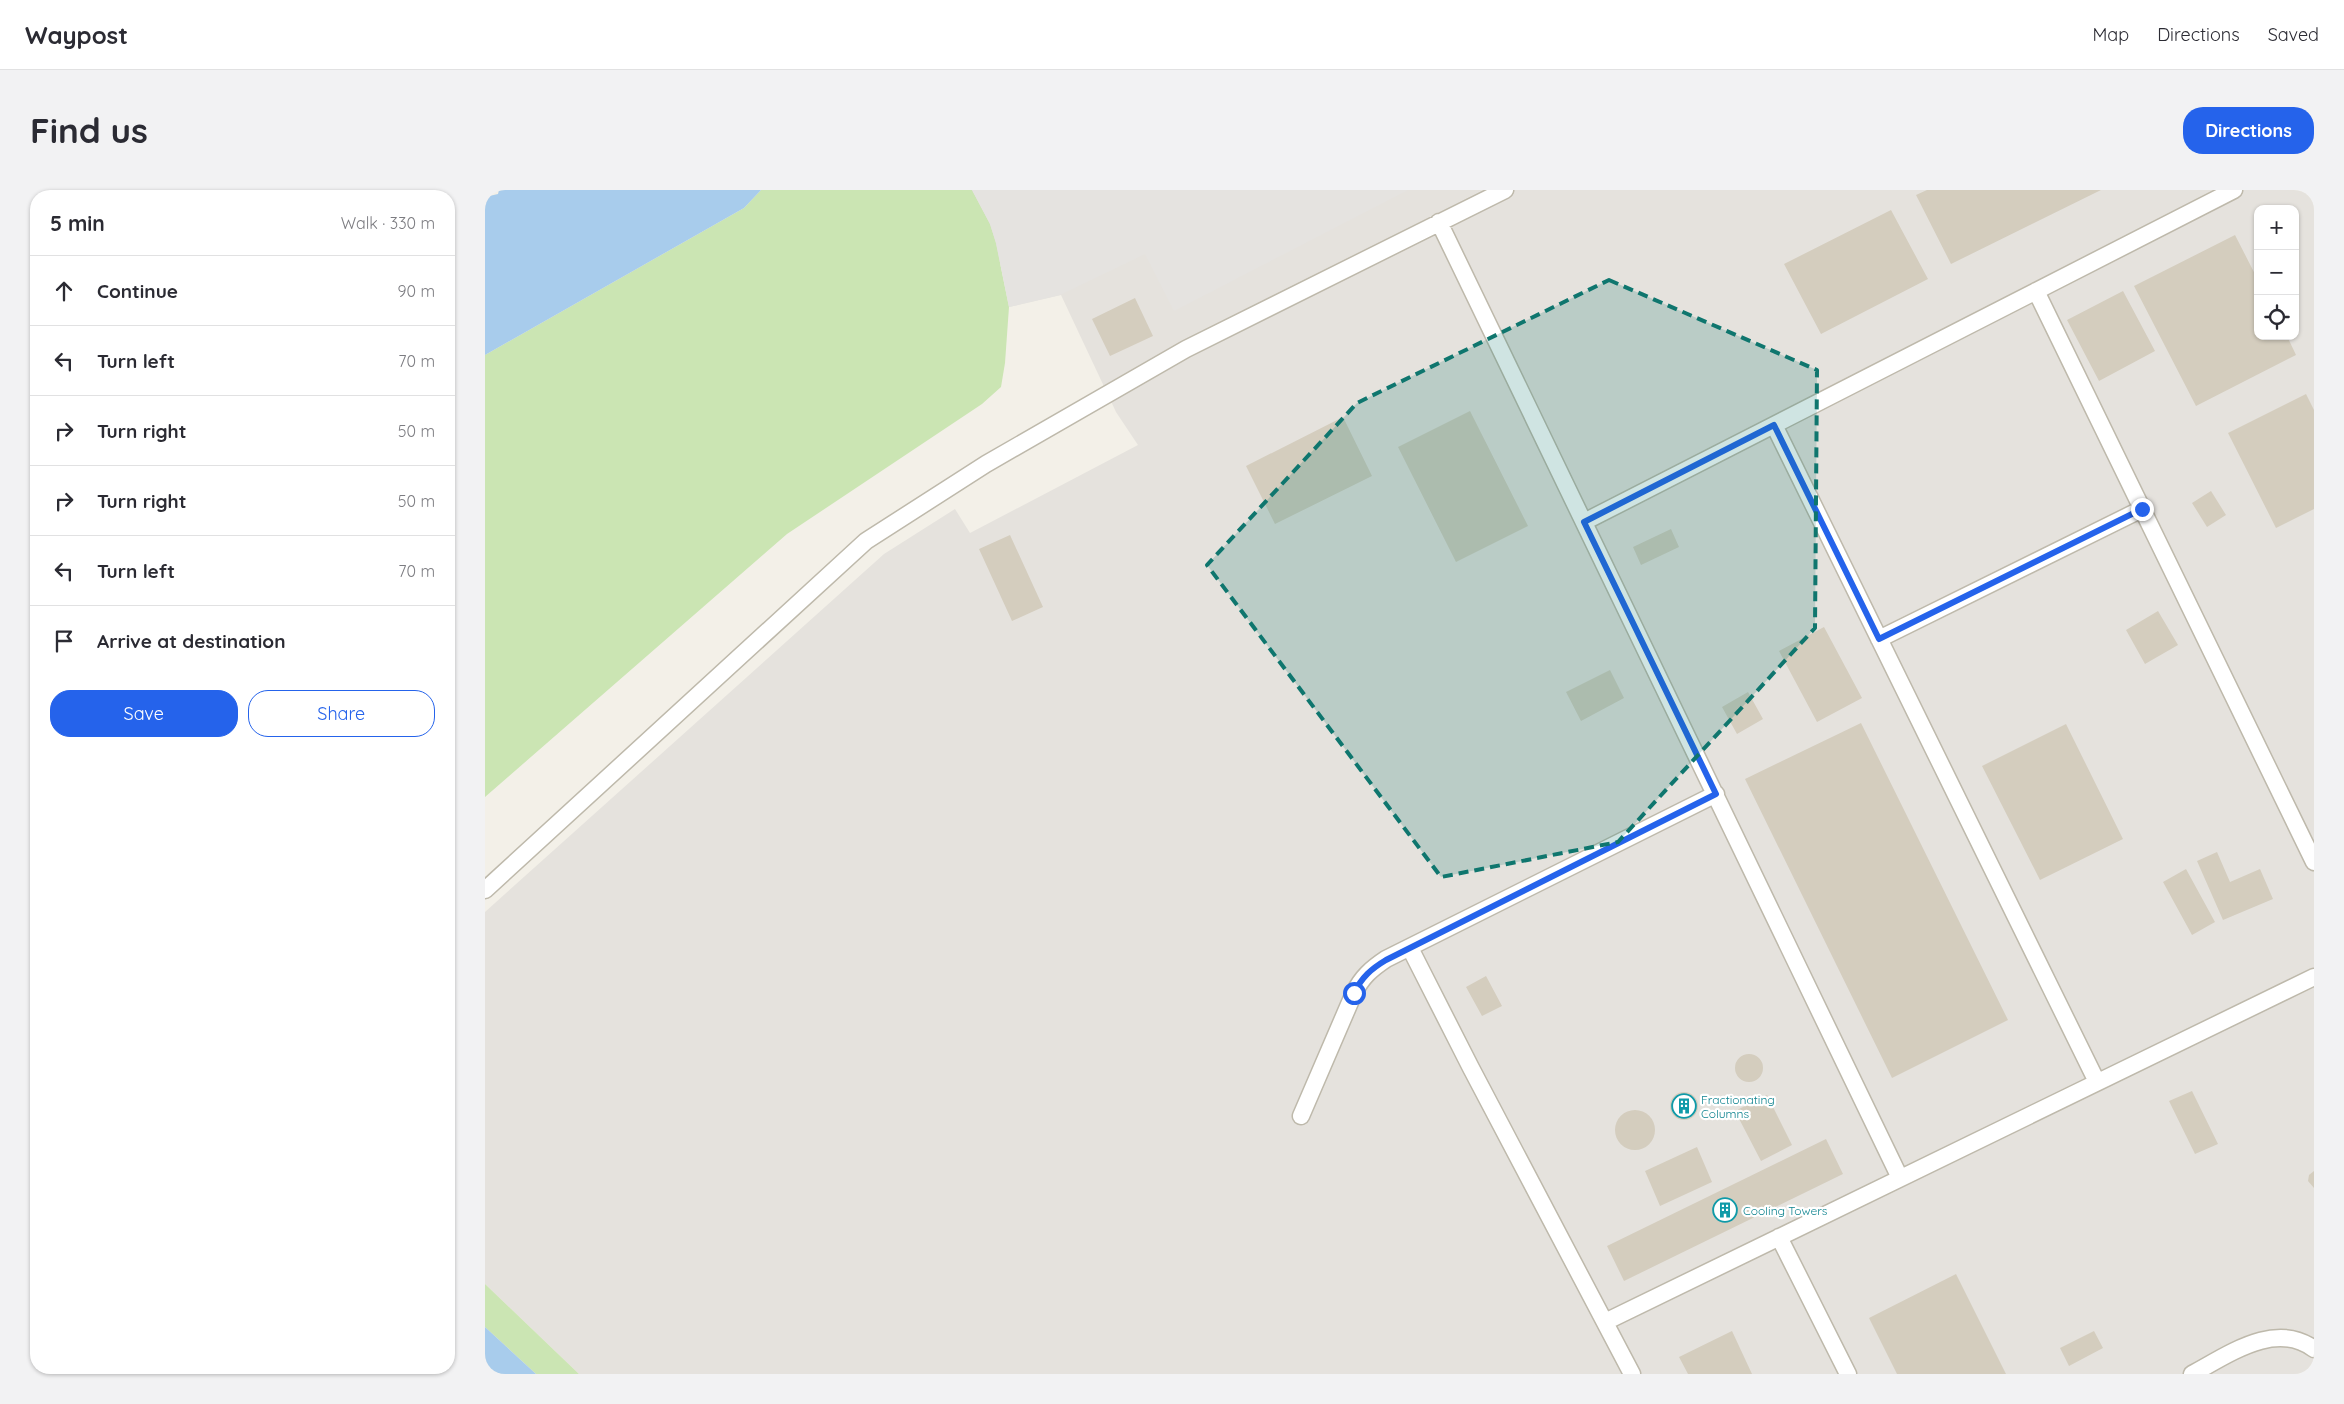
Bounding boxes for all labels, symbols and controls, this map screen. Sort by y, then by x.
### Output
text: Waypost [25,20,128,50]
text: Map [2092,23,2129,46]
text: Directions [2157,23,2240,46]
text: Saved [2268,23,2319,46]
button: Directions [2183,107,2314,154]
text: Find us [30,108,148,152]
map controls [2254,205,2299,340]
button: + [2254,205,2299,250]
text: 5 min [50,210,105,236]
text: Walk · 330 m [341,213,435,233]
button: − [2254,250,2299,295]
icon: ahead [50,277,78,305]
text: Continue [97,279,178,303]
text: 90 m [398,281,435,301]
button: locate [2254,295,2299,340]
icon: left [50,347,78,375]
text: Turn left [97,349,175,373]
text: 70 m [398,351,435,371]
icon: right [50,417,78,445]
text: Turn right [97,419,186,443]
text: 50 m [398,421,435,441]
icon: right [50,487,78,515]
text: Turn right [97,489,186,513]
text: 50 m [398,491,435,511]
route end [2131,498,2154,521]
icon: left [50,557,78,585]
text: Turn left [97,559,175,583]
text: 70 m [398,561,435,581]
icon: arrive [50,627,78,655]
text: Arrive at destination [97,629,286,653]
button: Save [50,690,238,737]
button: Share [248,690,435,737]
route start [1343,982,1366,1005]
place label: Fractionating Columns [1701,1092,1775,1121]
building icon: Fractionating Columns [1671,1093,1697,1119]
building icon: Cooling Towers [1712,1197,1738,1223]
place label: Cooling Towers [1743,1203,1828,1218]

